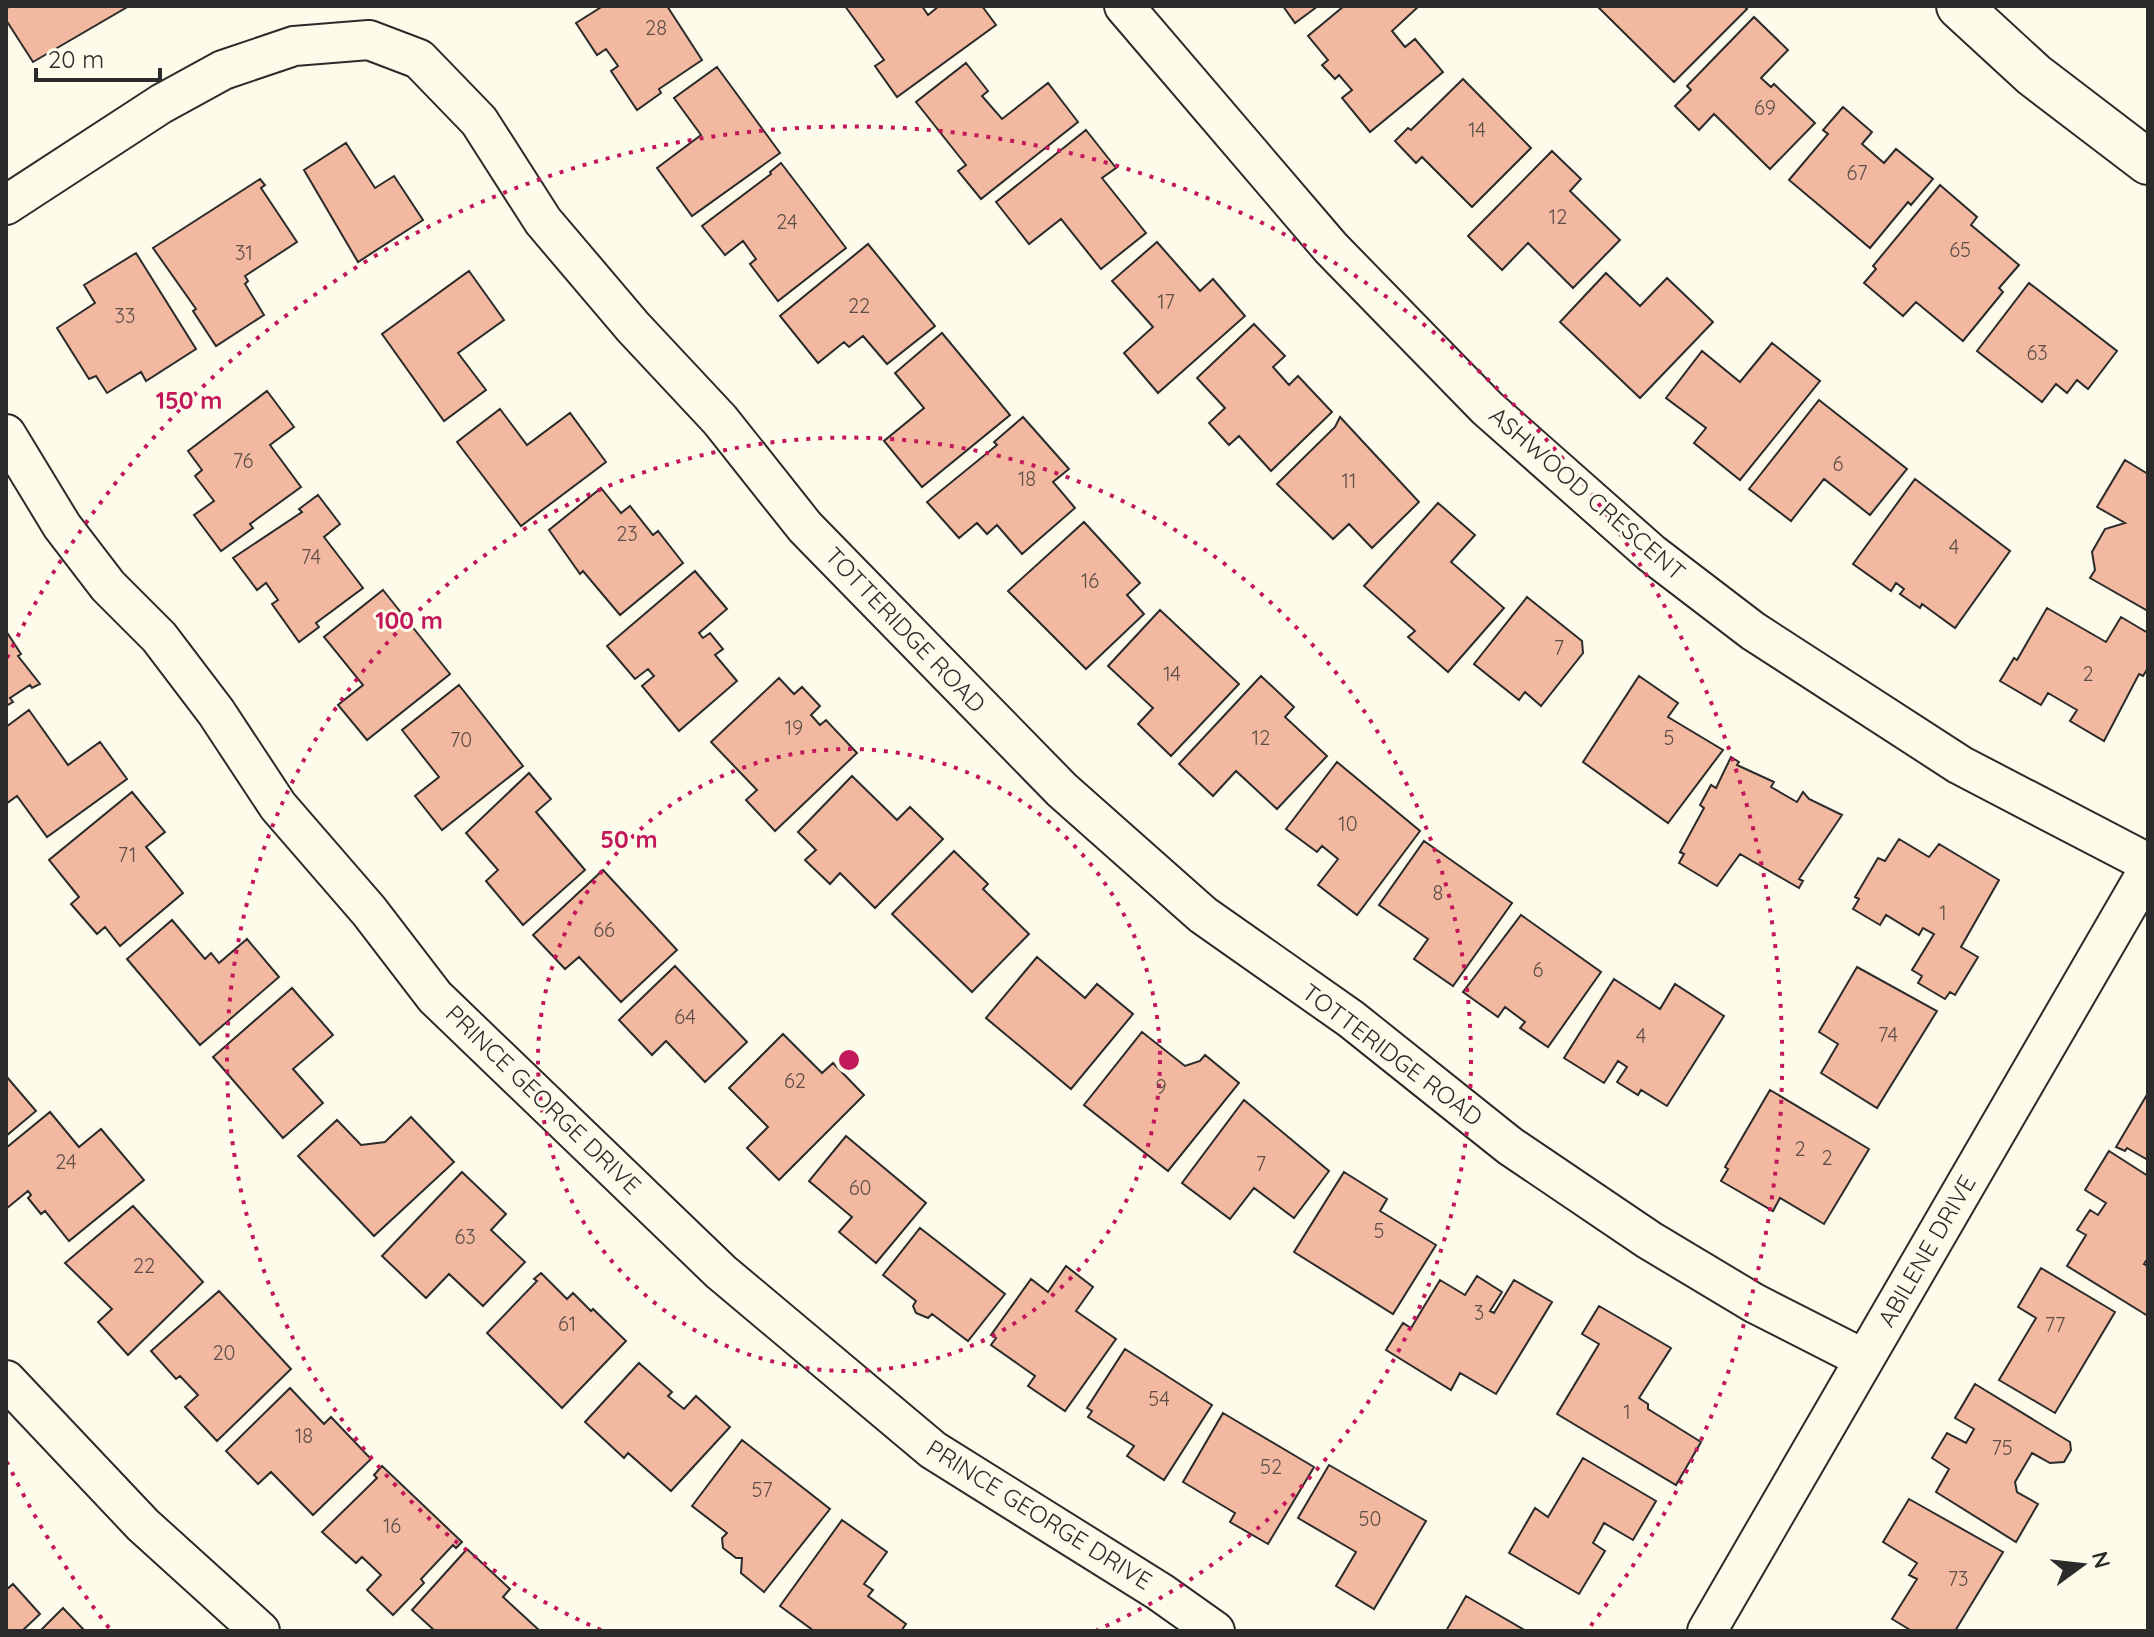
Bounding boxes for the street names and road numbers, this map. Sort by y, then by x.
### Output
street label: ASHWOOD CRESCENT [1483,400,1692,587]
street label: TOTTERIDGE ROAD [819,540,992,718]
street label: TOTTERIDGE ROAD [1296,977,1489,1132]
street label: PRINCE GEORGE DRIVE [440,998,648,1200]
street label: ABILENE DRIVE [1871,1169,1982,1332]
street label: PRINCE GEORGE DRIVE [921,1433,1158,1596]

